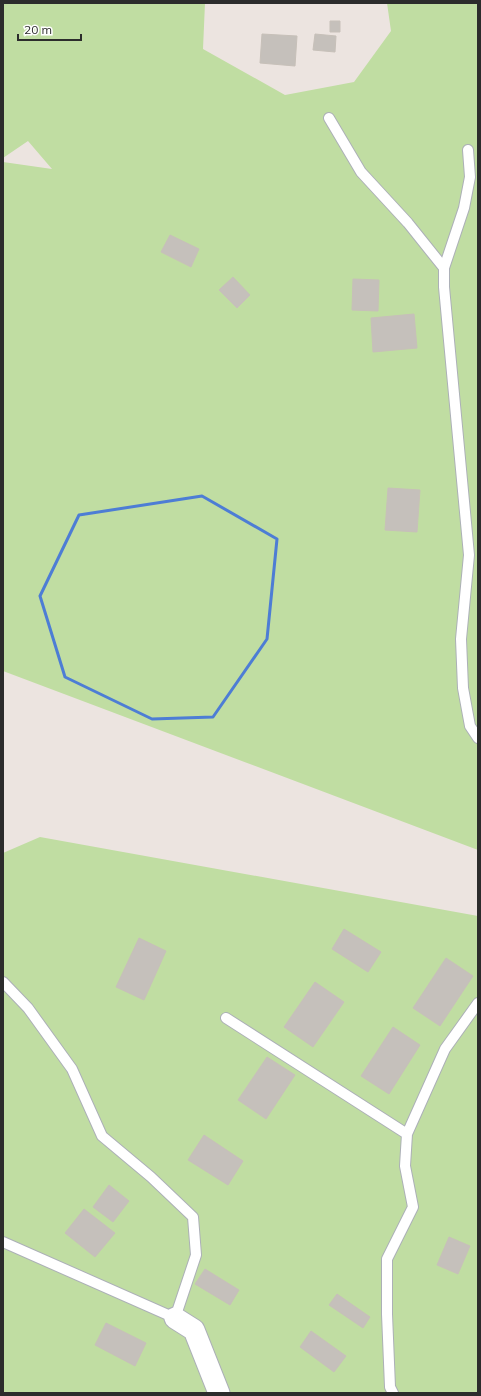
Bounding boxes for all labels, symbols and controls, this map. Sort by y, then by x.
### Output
scale bar [18,16,81,42]
text: 20 m [24,22,52,37]

